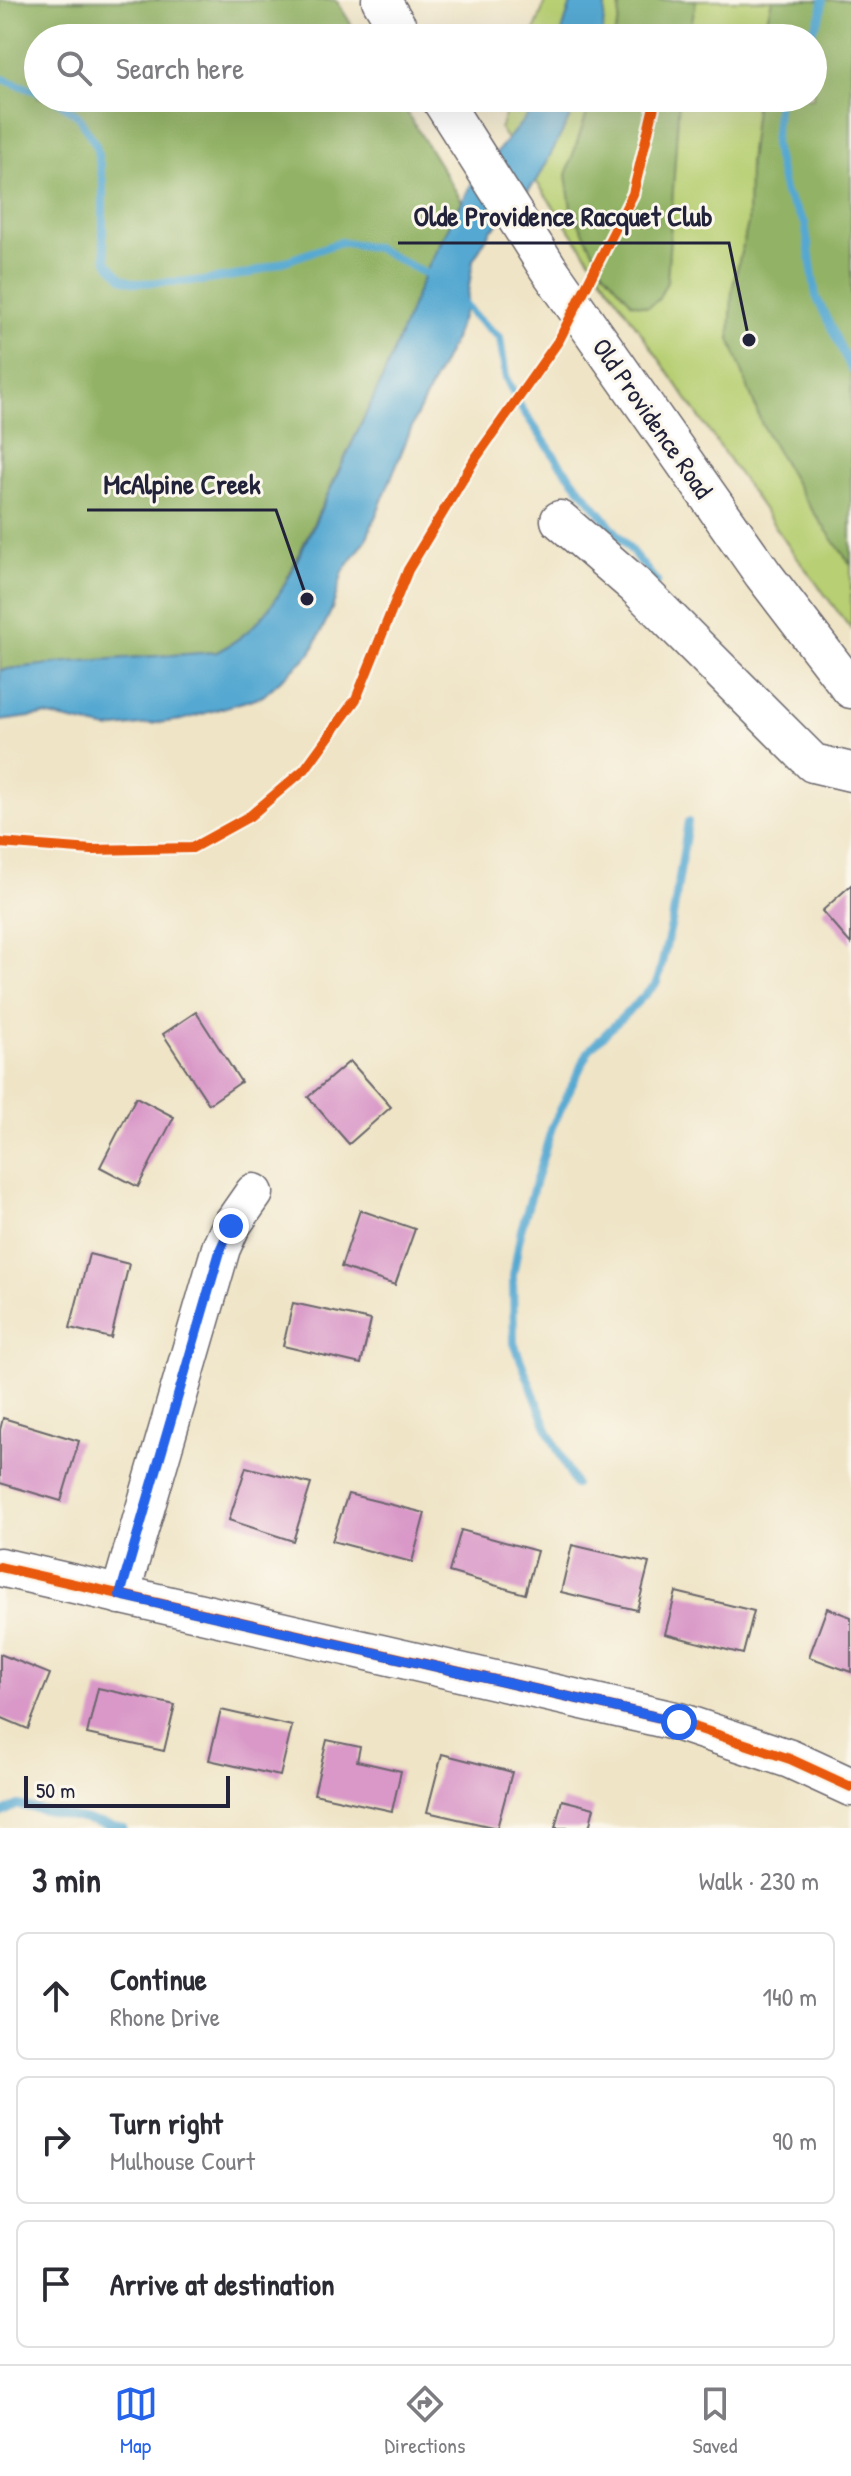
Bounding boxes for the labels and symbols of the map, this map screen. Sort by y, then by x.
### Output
callout: Olde Providence Racquet Club [398,191,729,243]
text: Olde Providence Racquet Club [413,197,713,236]
street label: Old Providence Road [585,331,721,505]
callout: McAlpine Creek [87,458,276,510]
text: McAlpine Creek [103,465,261,504]
route end [213,1208,249,1244]
route start [661,1704,697,1740]
scale bar [24,1772,230,1808]

